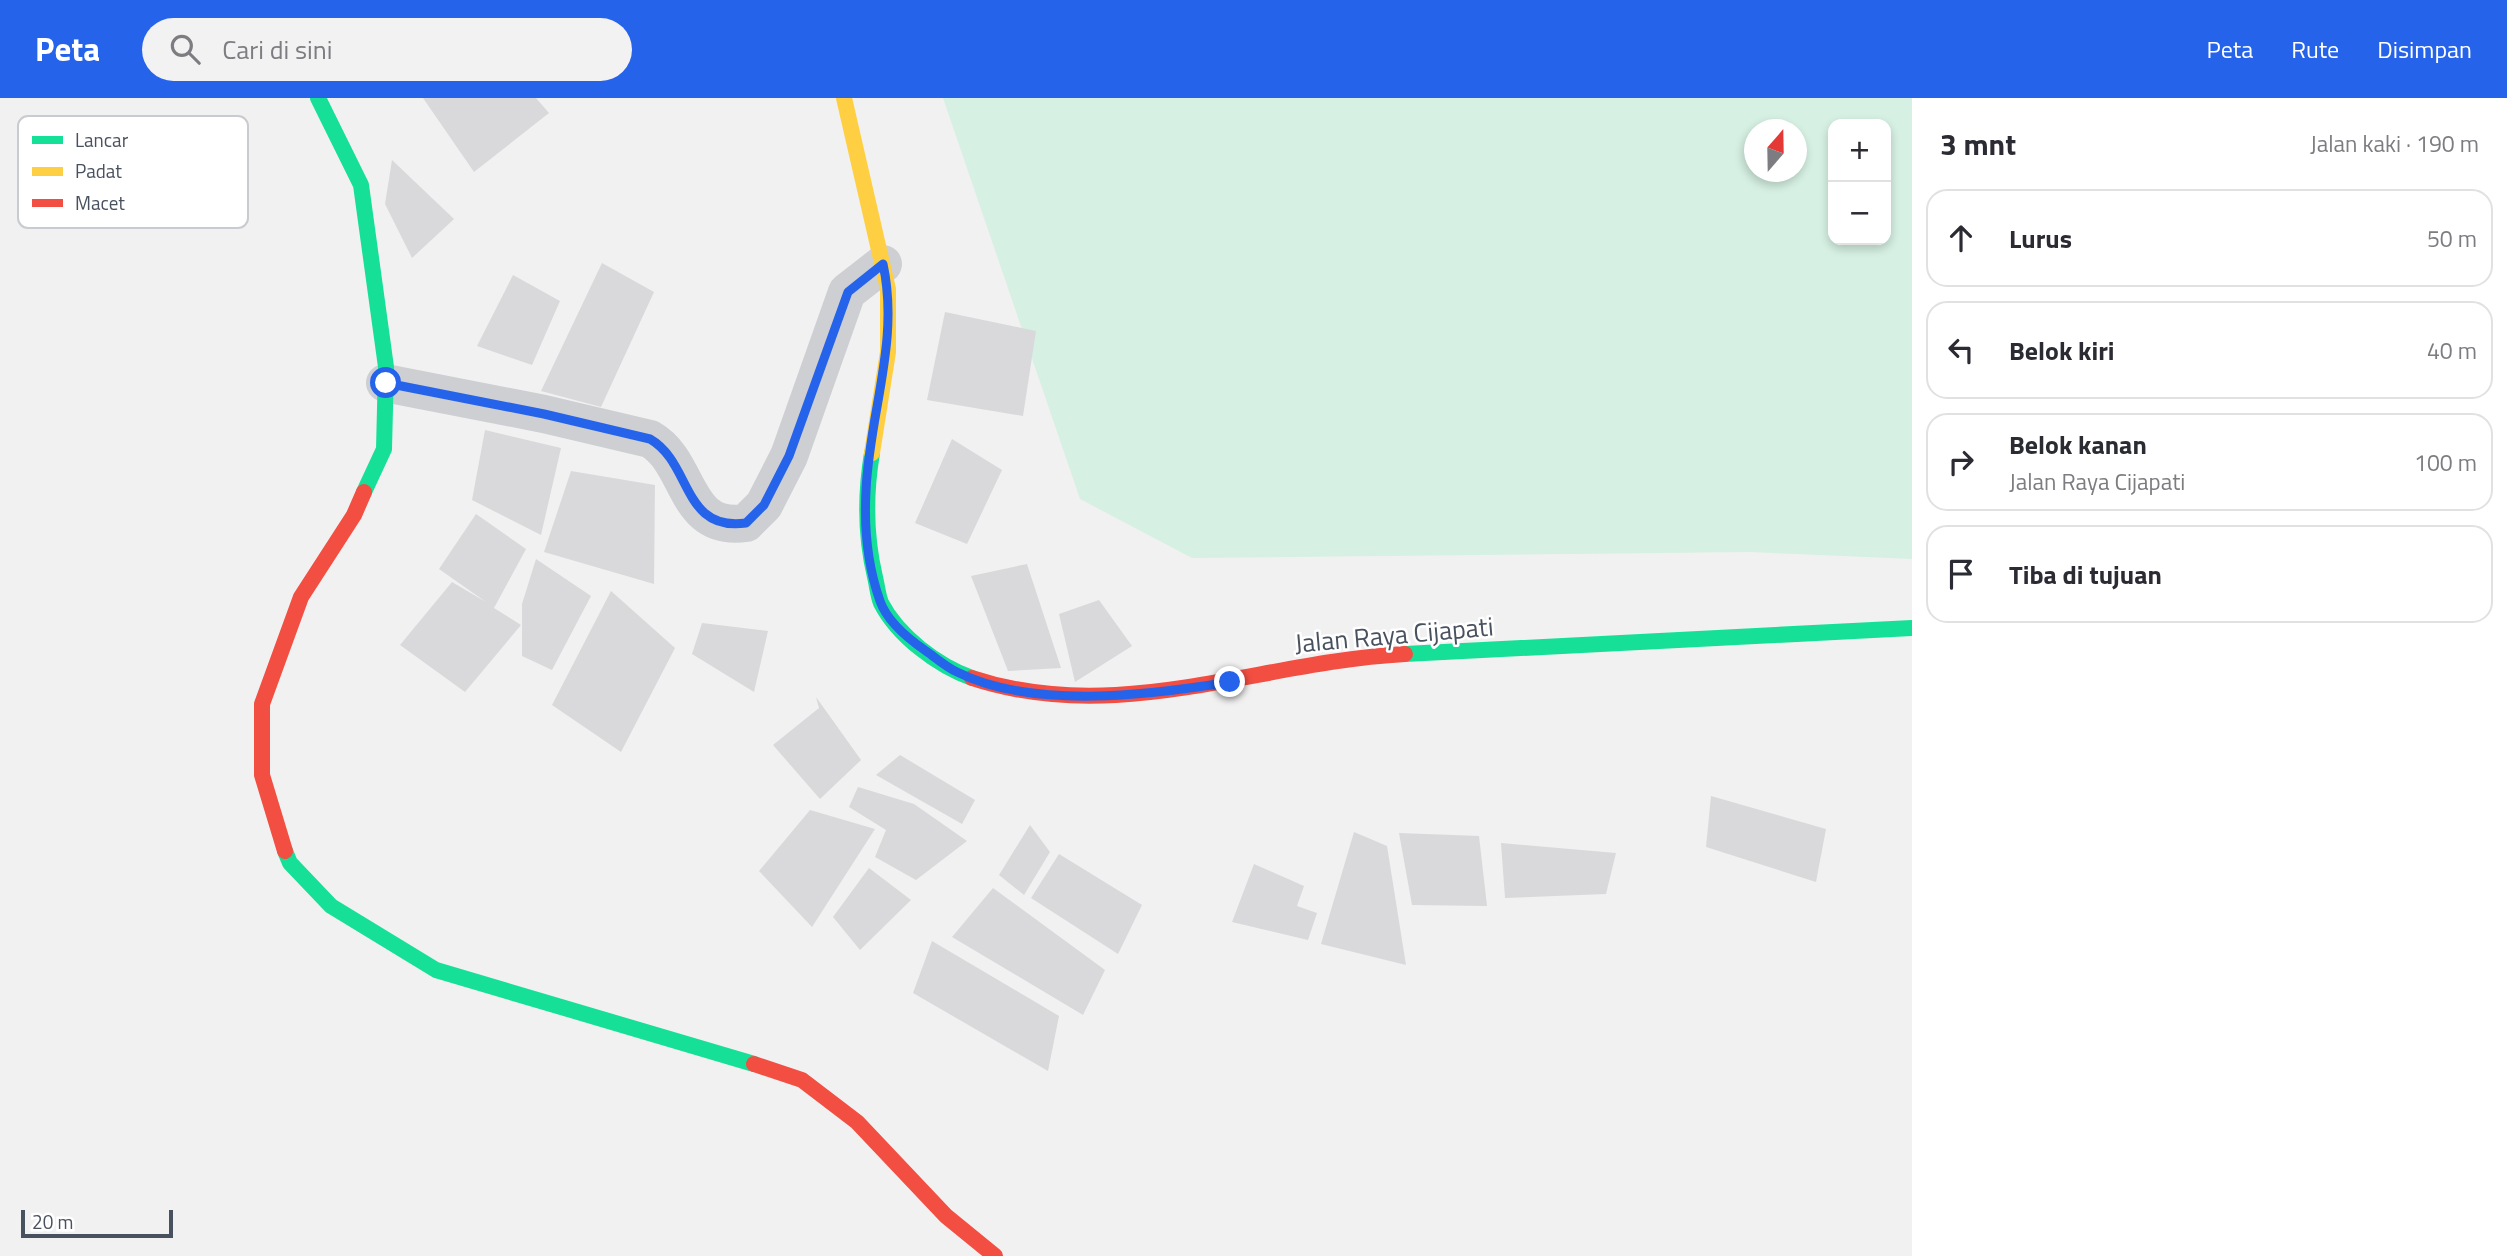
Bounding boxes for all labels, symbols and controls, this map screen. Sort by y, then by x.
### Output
search box [142,18,632,81]
text: Peta [35,24,100,74]
icon: search [166,30,204,68]
text: Cari di sini [222,30,332,69]
text: Peta [2207,31,2253,67]
text: Rute [2291,31,2339,67]
text: Disimpan [2377,31,2472,67]
legend [18,116,248,228]
north arrow [1744,119,1807,182]
map controls [1828,119,1891,245]
button: + [1828,119,1891,182]
text: 3 mnt [1940,121,2016,167]
text: Lancar [75,125,129,154]
text: Jalan kaki · 190 m [2310,126,2479,161]
text: Padat [75,156,122,185]
button: − [1828,182,1891,245]
text: Macet [75,188,125,217]
icon: ahead [1942,219,1980,257]
text: Lurus [2009,219,2072,258]
text: 50 m [2427,221,2477,256]
icon: left [1942,331,1980,369]
text: Belok kiri [2009,331,2115,370]
text: 40 m [2427,333,2477,368]
route start [370,367,401,398]
text: Belok kanan [2009,425,2147,464]
icon: right [1942,443,1980,481]
text: 100 m [2414,445,2477,480]
text: Jalan Raya Cijapati [2009,464,2185,499]
icon: arrive [1942,555,1980,593]
text: Tiba di tujuan [2009,555,2162,594]
street label: Jalan Raya Cijapati [1293,606,1495,663]
route end [1214,666,1245,697]
scale bar [21,1207,173,1239]
text: 20 m [32,1207,73,1236]

